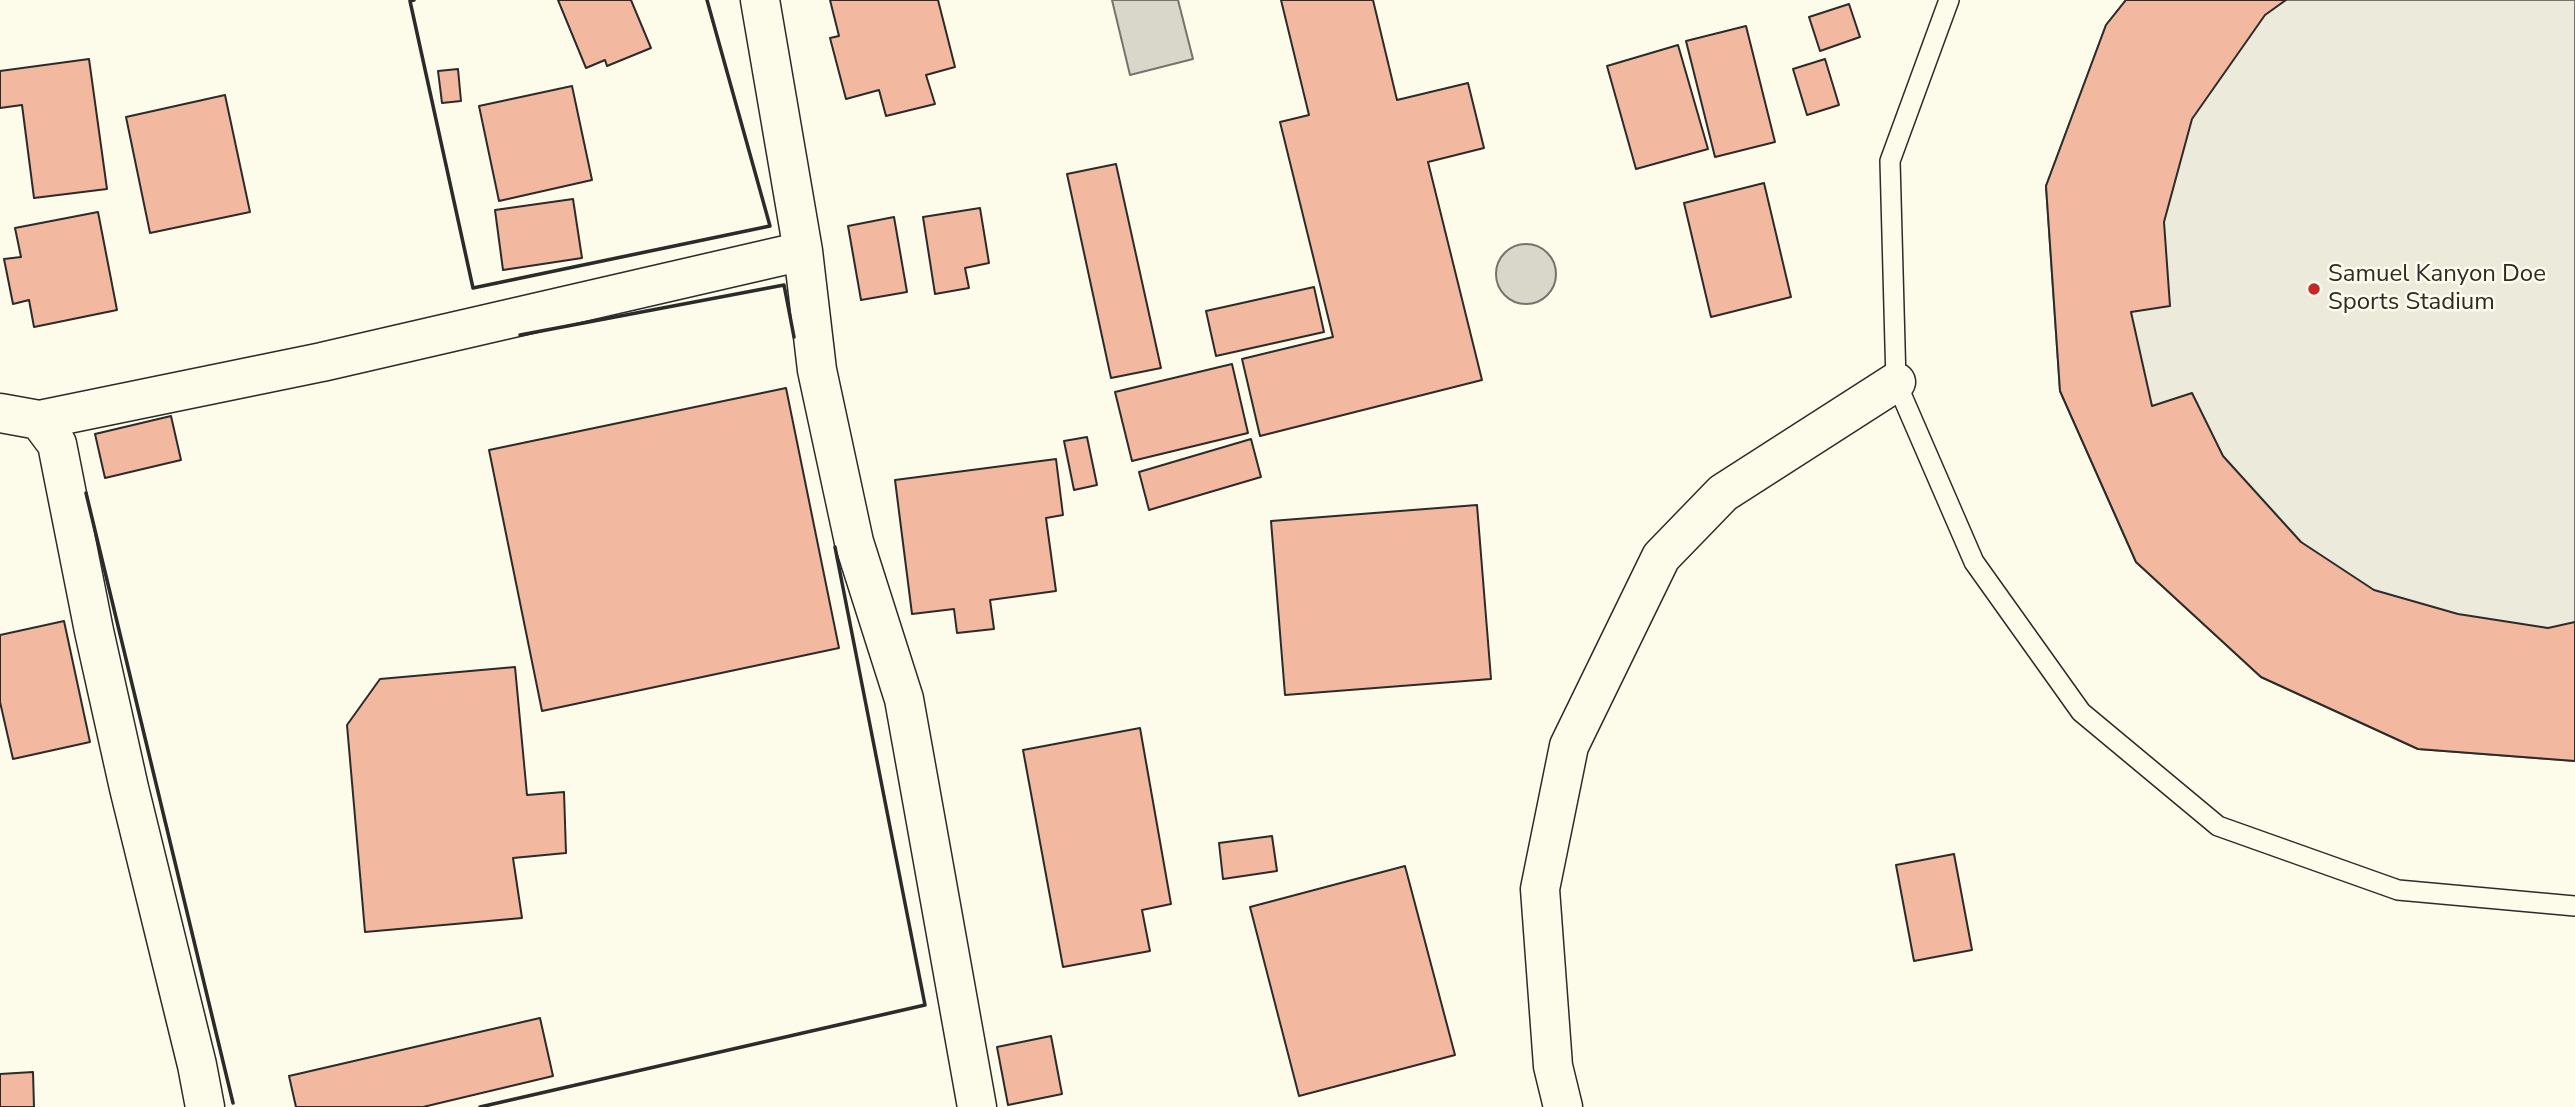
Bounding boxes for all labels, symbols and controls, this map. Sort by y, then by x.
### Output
place label: Samuel Kanyon Doe Sports Stadium [2328,261,2546,317]
marker: Samuel Kanyon Doe Sports Stadium [2306,281,2322,297]

